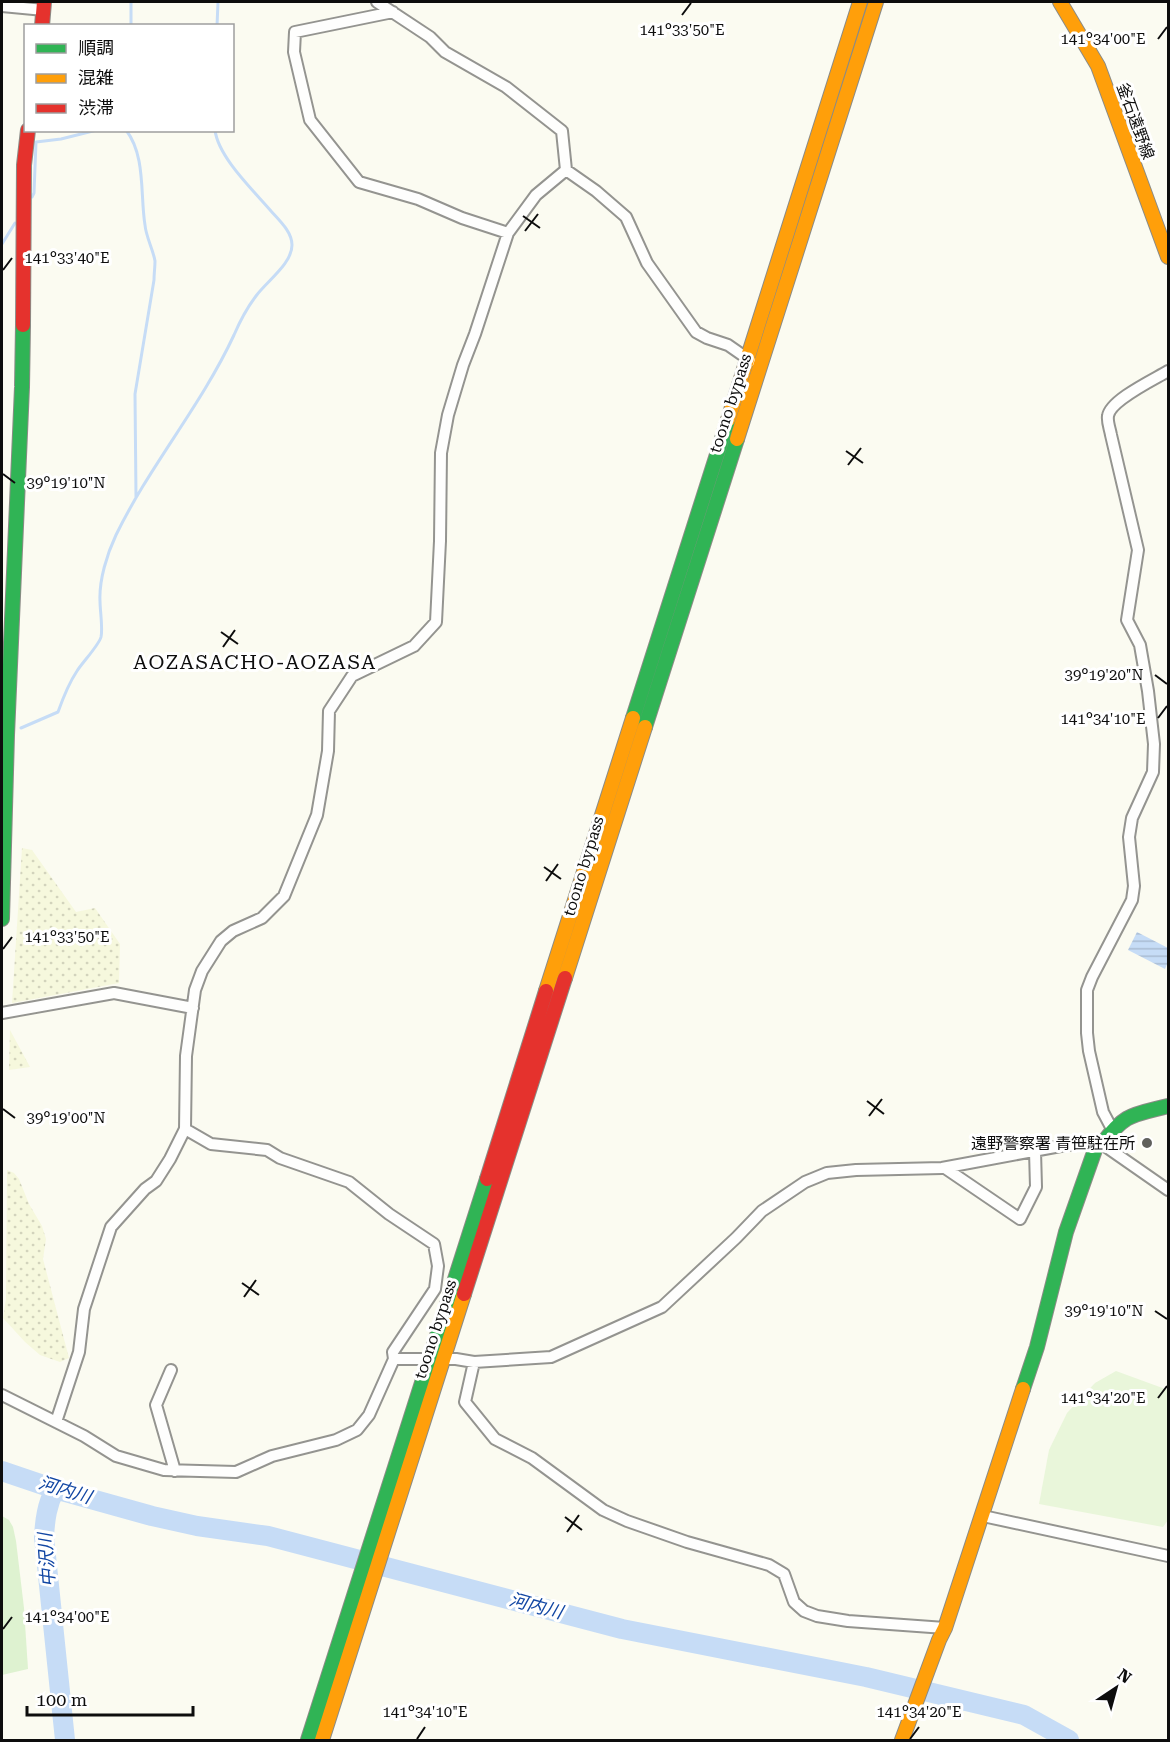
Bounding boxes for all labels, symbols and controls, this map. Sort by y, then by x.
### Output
text: 141°33'50"E [639,21,725,39]
legend [24,24,234,132]
text: 141°34'00"E [1060,30,1146,48]
text: 順調 [78,37,114,58]
text: 混雑 [78,67,114,88]
street label: 釜石遠野線 [1113,80,1158,162]
text: 渋滞 [78,97,114,118]
text: 141°33'40"E [24,249,110,267]
street label: toono bypass [705,351,756,455]
text: 39°19'10"N [26,474,106,492]
district label: AOZASACHO-AOZASA [133,650,377,674]
text: 39°19'20"N [1064,666,1144,684]
text: 141°34'10"E [1060,710,1146,728]
street label: toono bypass [559,814,608,918]
text: 141°33'50"E [24,928,110,946]
text: 39°19'00"N [26,1109,106,1127]
place label: 遠野警察署 青笹駐在所 [971,1134,1135,1153]
marker: 遠野警察署 青笹駐在所 [1140,1136,1154,1150]
street label: toono bypass [410,1277,461,1381]
text: 39°19'10"N [1064,1302,1144,1320]
text: 141°34'20"E [1060,1389,1146,1407]
water label: 河内川 [36,1472,96,1508]
water label: 中沢川 [34,1530,59,1588]
water label: 河内川 [507,1588,567,1623]
text: 141°34'00"E [24,1608,110,1626]
north arrow [1086,1658,1146,1718]
text: N [1114,1665,1135,1688]
scale bar [27,1679,194,1717]
text: 100 m [36,1689,87,1710]
text: 141°34'10"E [382,1703,468,1721]
text: 141°34'20"E [876,1703,962,1721]

